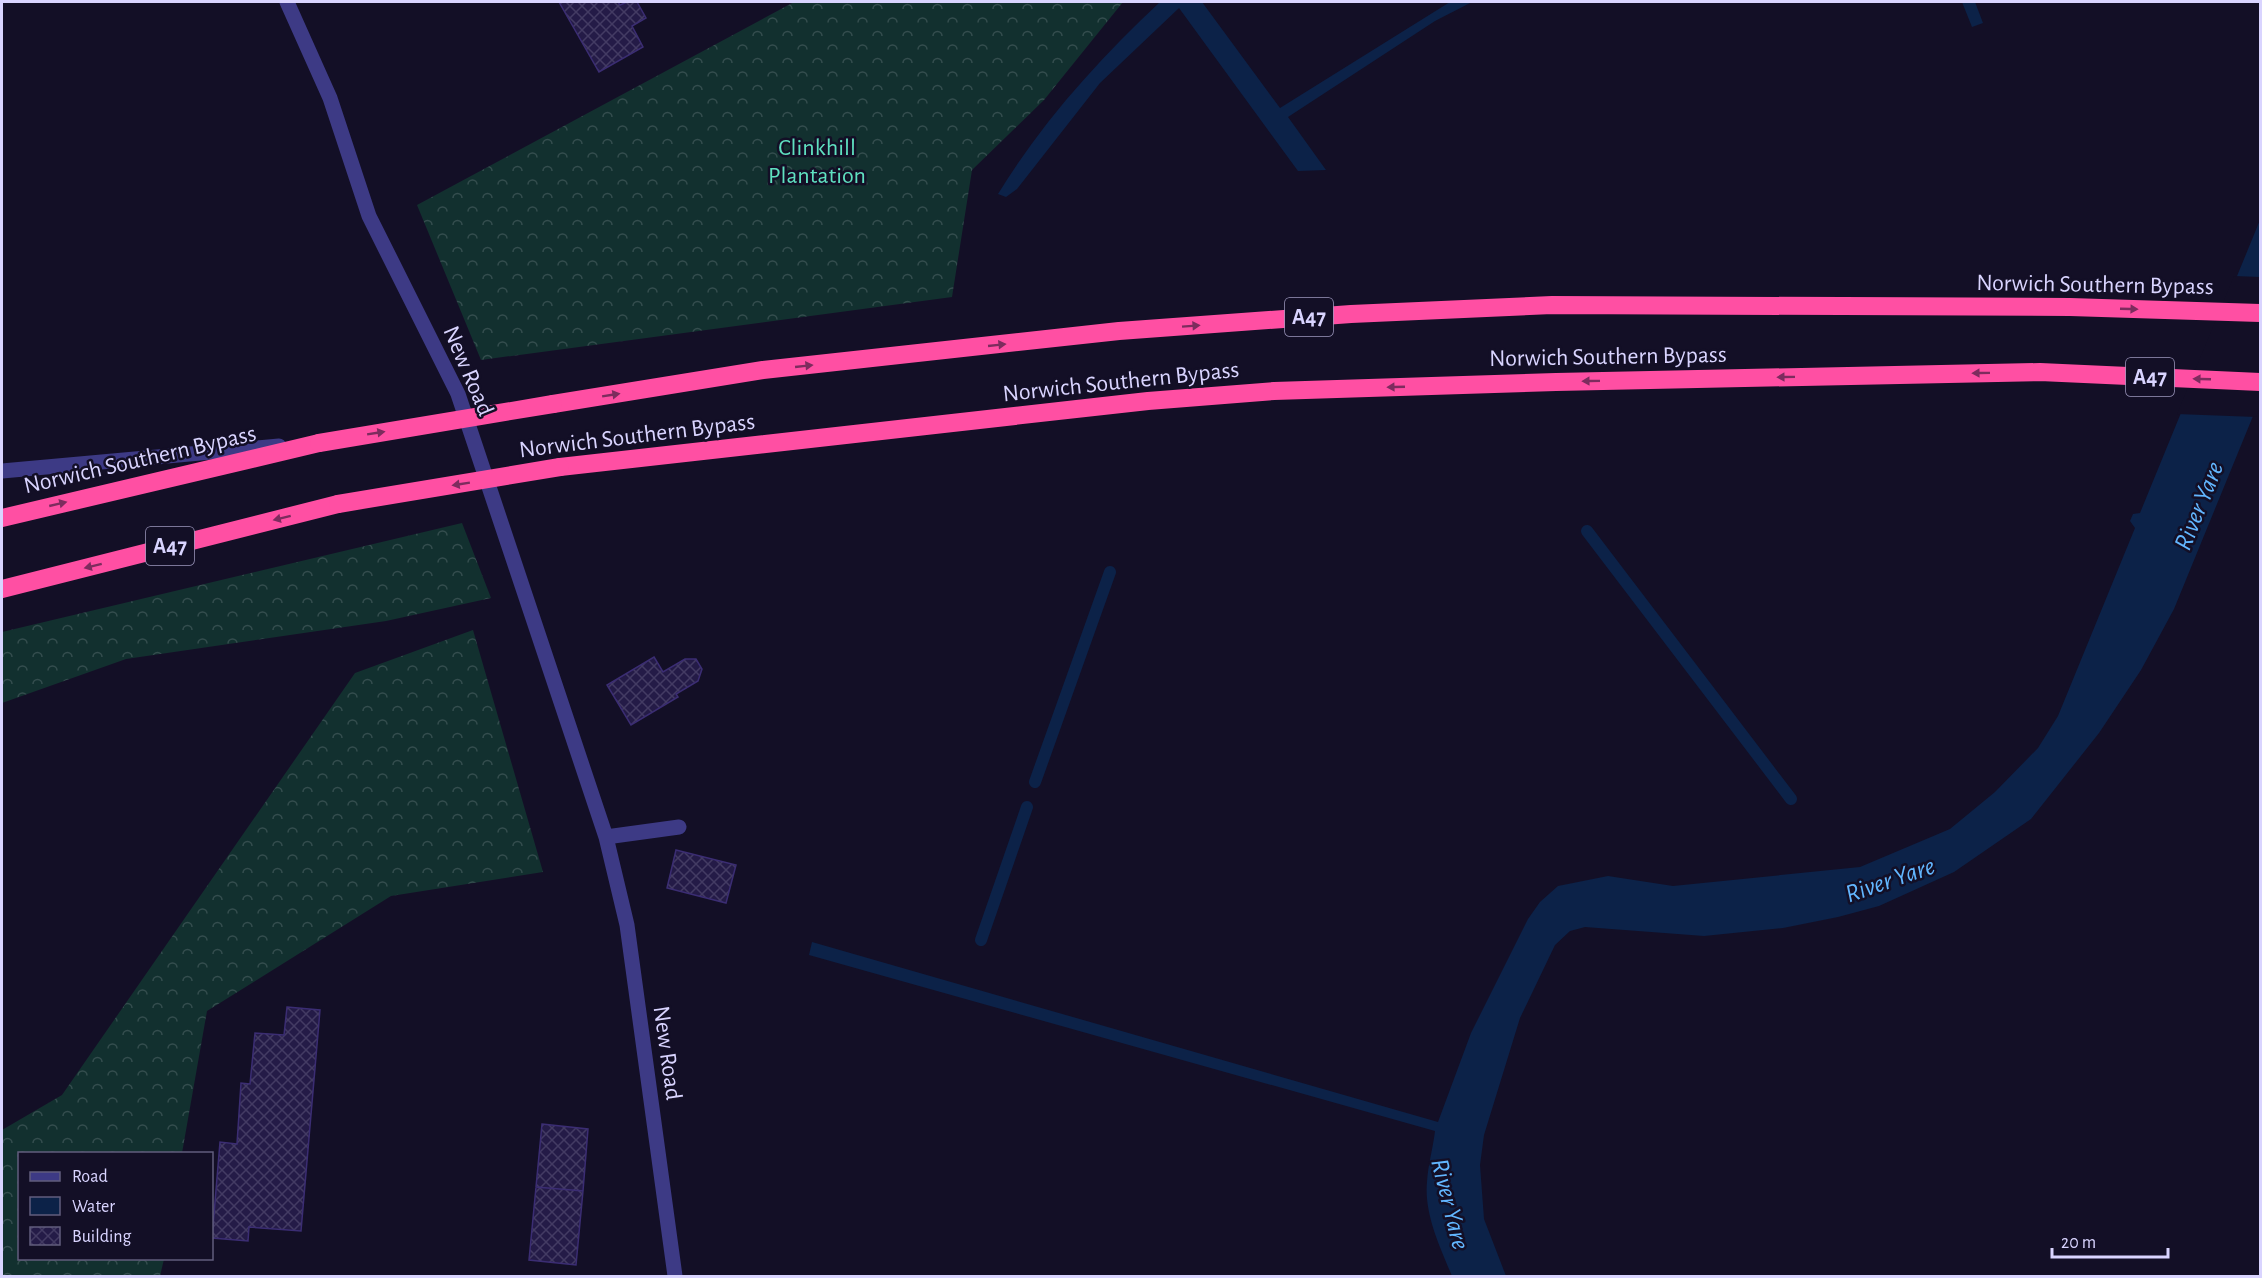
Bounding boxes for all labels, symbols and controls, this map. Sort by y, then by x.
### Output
park label: Clinkhill Plantation [768,136,866,188]
street label: Norwich Southern Bypass [1976,271,2214,299]
road number: A47 [1285,298,1333,336]
one-way arrow [2119,304,2138,313]
one-way arrow [1182,321,1201,331]
street label: New Road [438,323,498,419]
one-way arrow [988,340,1007,349]
street label: Norwich Southern Bypass [1489,343,1727,371]
street label: Norwich Southern Bypass [1002,358,1240,406]
road number: A47 [2126,358,2174,396]
one-way arrow [794,361,813,371]
one-way arrow [1972,369,1991,378]
one-way arrow [1777,372,1796,382]
one-way arrow [2193,375,2212,384]
one-way arrow [1582,376,1601,386]
one-way arrow [1387,382,1406,391]
one-way arrow [601,390,620,399]
street label: Norwich Southern Bypass [518,410,756,462]
street label: Norwich Southern Bypass [22,422,258,498]
one-way arrow [367,428,386,437]
water label: River Yare [2170,458,2229,554]
one-way arrow [451,479,470,488]
one-way arrow [49,499,68,509]
one-way arrow [272,514,291,524]
road number: A47 [146,527,194,565]
one-way arrow [83,561,102,571]
water label: River Yare [1842,853,1938,907]
street label: New Road [649,1004,685,1102]
legend [18,1152,213,1260]
water label: River Yare [1426,1156,1474,1252]
text: Road [72,1168,108,1186]
text: Water [72,1198,115,1216]
scale bar [2052,1221,2168,1259]
text: Building [72,1228,132,1246]
text: 20 m [2061,1234,2096,1252]

